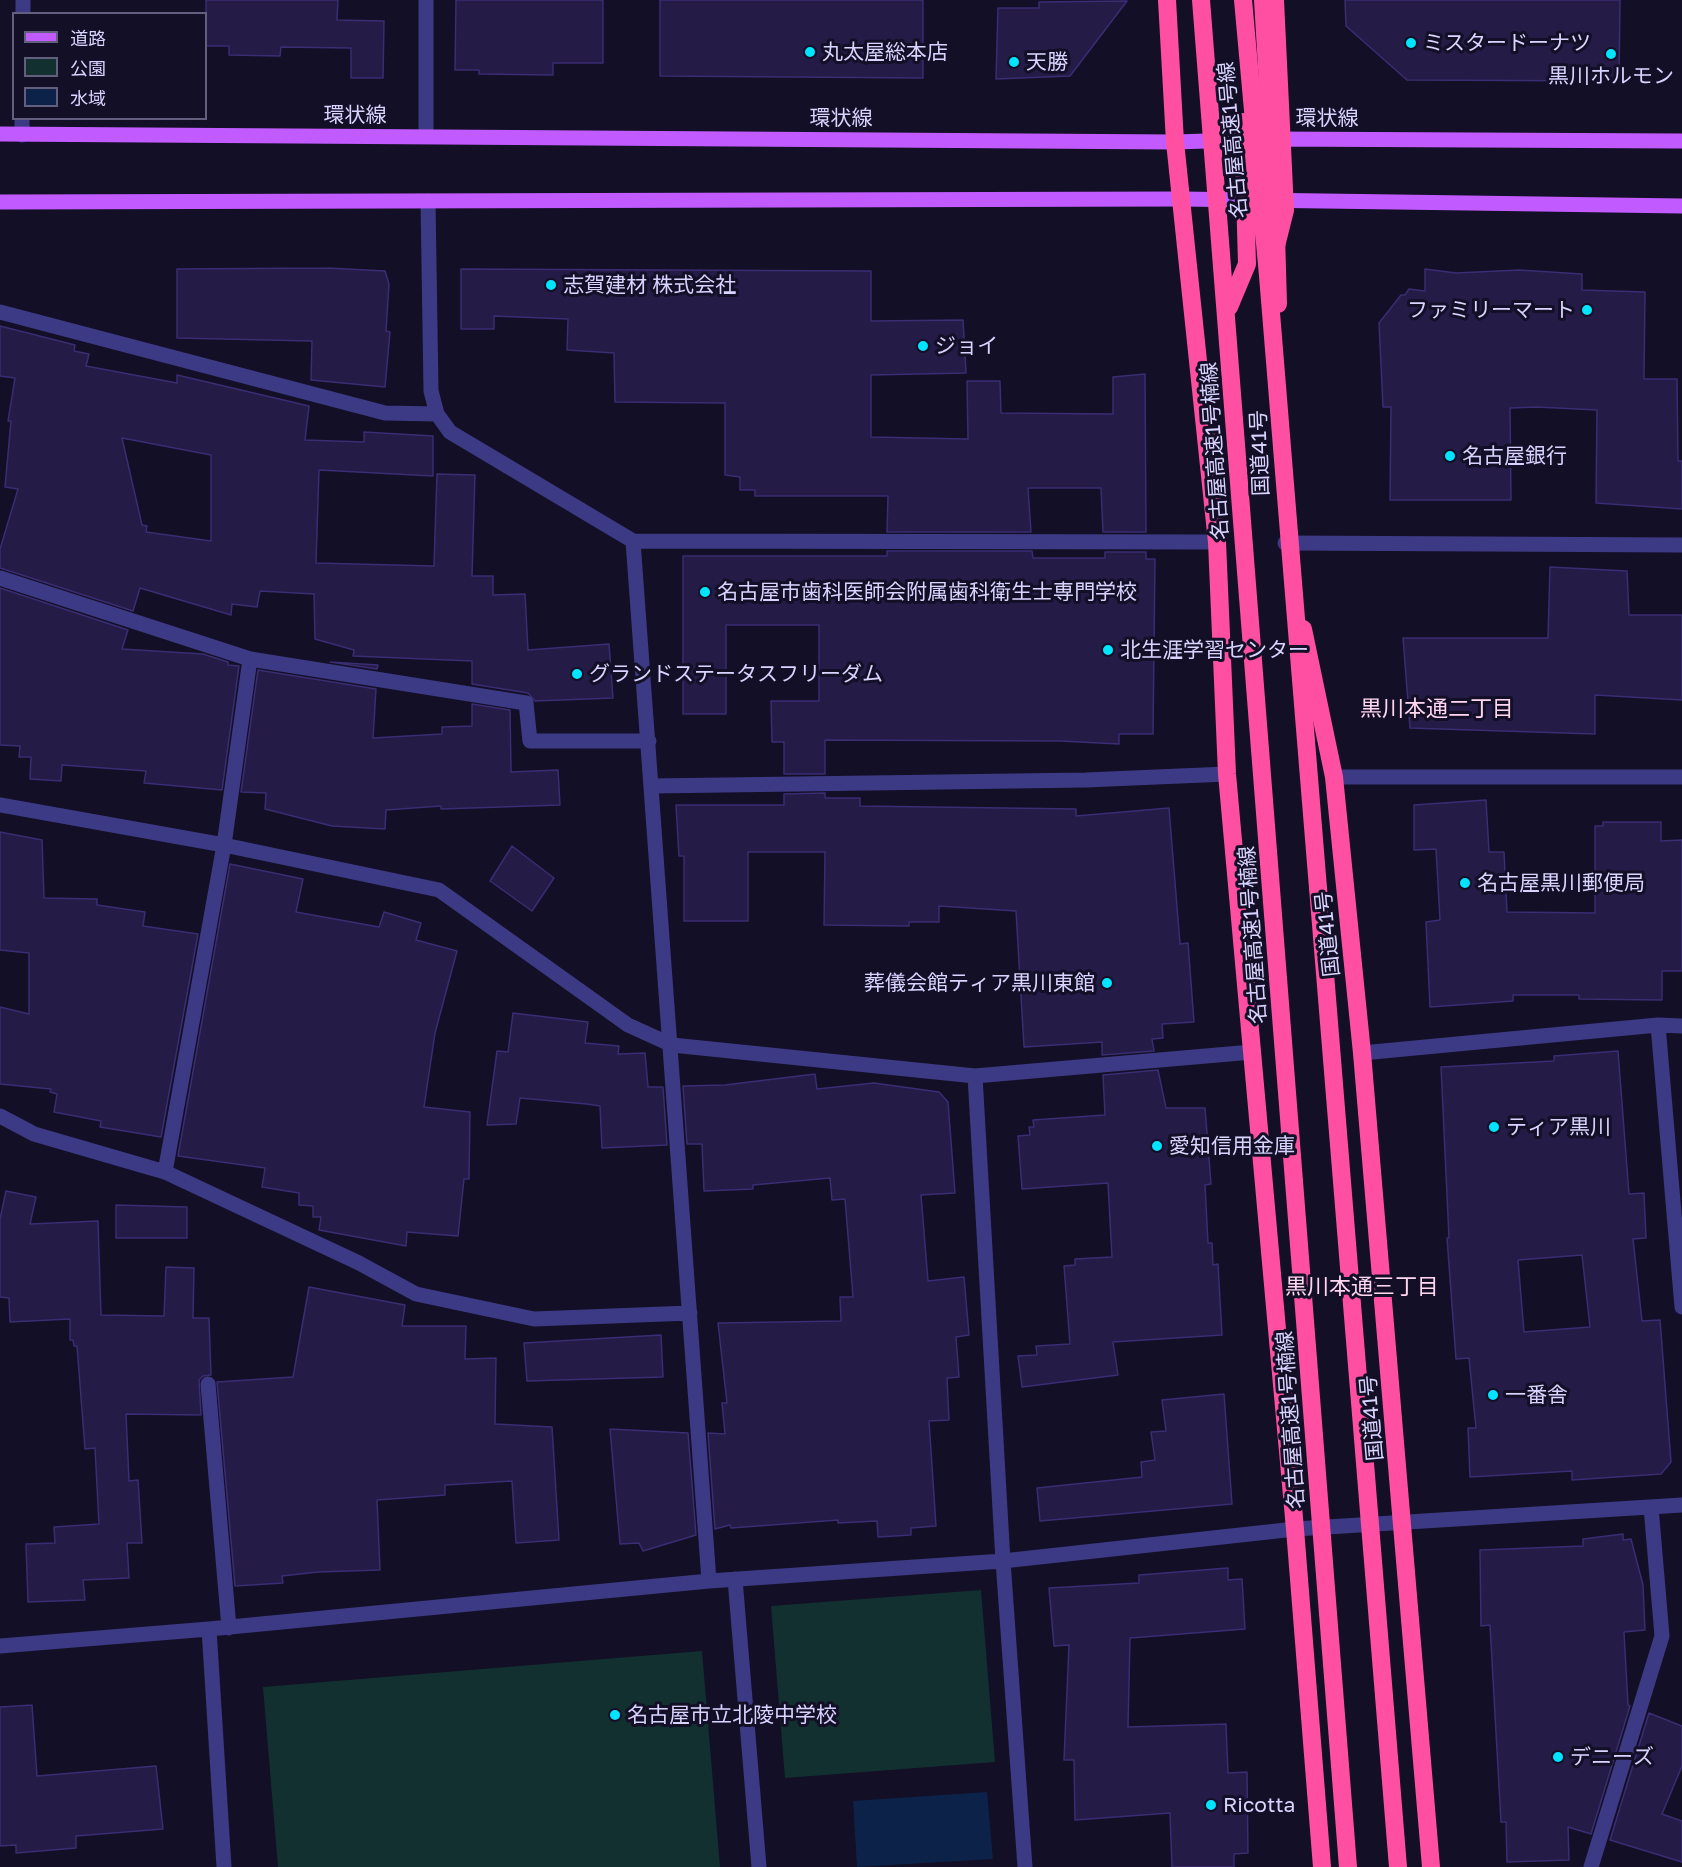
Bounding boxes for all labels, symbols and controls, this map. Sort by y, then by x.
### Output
legend [12,12,207,120]
text: 道路 [70,27,106,49]
place label: ミスタードーナツ [1423,30,1591,56]
marker: ミスタードーナツ [1404,36,1418,50]
place label: 丸太屋総本店 [822,39,948,65]
marker: 丸太屋総本店 [803,45,817,59]
marker: 黒川ホルモン [1604,47,1618,61]
place label: 天勝 [1026,49,1068,75]
marker: 天勝 [1007,55,1021,69]
text: 公園 [70,57,106,79]
street label: 名古屋高速1号線 [1214,61,1252,219]
place label: 黒川ホルモン [1548,63,1674,89]
text: 水域 [70,87,106,109]
street label: 環状線 [324,102,386,128]
street label: 環状線 [810,105,872,131]
street label: 環状線 [1296,105,1358,131]
place label: 志賀建材 株式会社 [563,272,736,298]
marker: 志賀建材 株式会社 [544,278,558,292]
place label: ファミリーマート [1407,297,1575,323]
marker: ファミリーマート [1580,303,1594,317]
place label: ジョイ [935,333,998,359]
marker: ジョイ [916,339,930,353]
street label: 名古屋高速1号楠線 [1196,361,1234,541]
street label: 国道41号 [1246,410,1274,496]
place label: 名古屋銀行 [1462,443,1567,469]
marker: 名古屋銀行 [1443,449,1457,463]
place label: 名古屋市歯科医師会附属歯科衛生士専門学校 [717,579,1137,605]
marker: 名古屋市歯科医師会附属歯科衛生士専門学校 [698,585,712,599]
place label: 北生涯学習センター [1120,637,1309,663]
marker: 北生涯学習センター [1101,643,1115,657]
place label: グランドステータスフリーダム [589,661,883,687]
marker: グランドステータスフリーダム [570,667,584,681]
district label: 黒川本通二丁目 [1360,696,1514,722]
street label: 名古屋高速1号楠線 [1234,845,1272,1025]
place label: 名古屋黒川郵便局 [1477,870,1645,896]
marker: 名古屋黒川郵便局 [1458,876,1472,890]
street label: 国道41号 [1311,890,1345,978]
place label: 葬儀会館ティア黒川東館 [864,970,1095,996]
marker: 葬儀会館ティア黒川東館 [1100,976,1114,990]
place label: ティア黒川 [1506,1114,1611,1140]
marker: ティア黒川 [1487,1120,1501,1134]
place label: 愛知信用金庫 [1169,1133,1295,1159]
marker: 愛知信用金庫 [1150,1139,1164,1153]
district label: 黒川本通三丁目 [1285,1274,1439,1300]
street label: 名古屋高速1号楠線 [1272,1330,1310,1510]
street label: 国道41号 [1356,1374,1388,1462]
place label: 一番舎 [1505,1382,1568,1408]
marker: 一番舎 [1486,1388,1500,1402]
place label: 名古屋市立北陵中学校 [627,1702,837,1728]
marker: 名古屋市立北陵中学校 [608,1708,622,1722]
place label: デニーズ [1570,1744,1654,1770]
marker: デニーズ [1551,1750,1565,1764]
place label: Ricotta [1223,1792,1295,1818]
marker: Ricotta [1204,1798,1218,1812]

